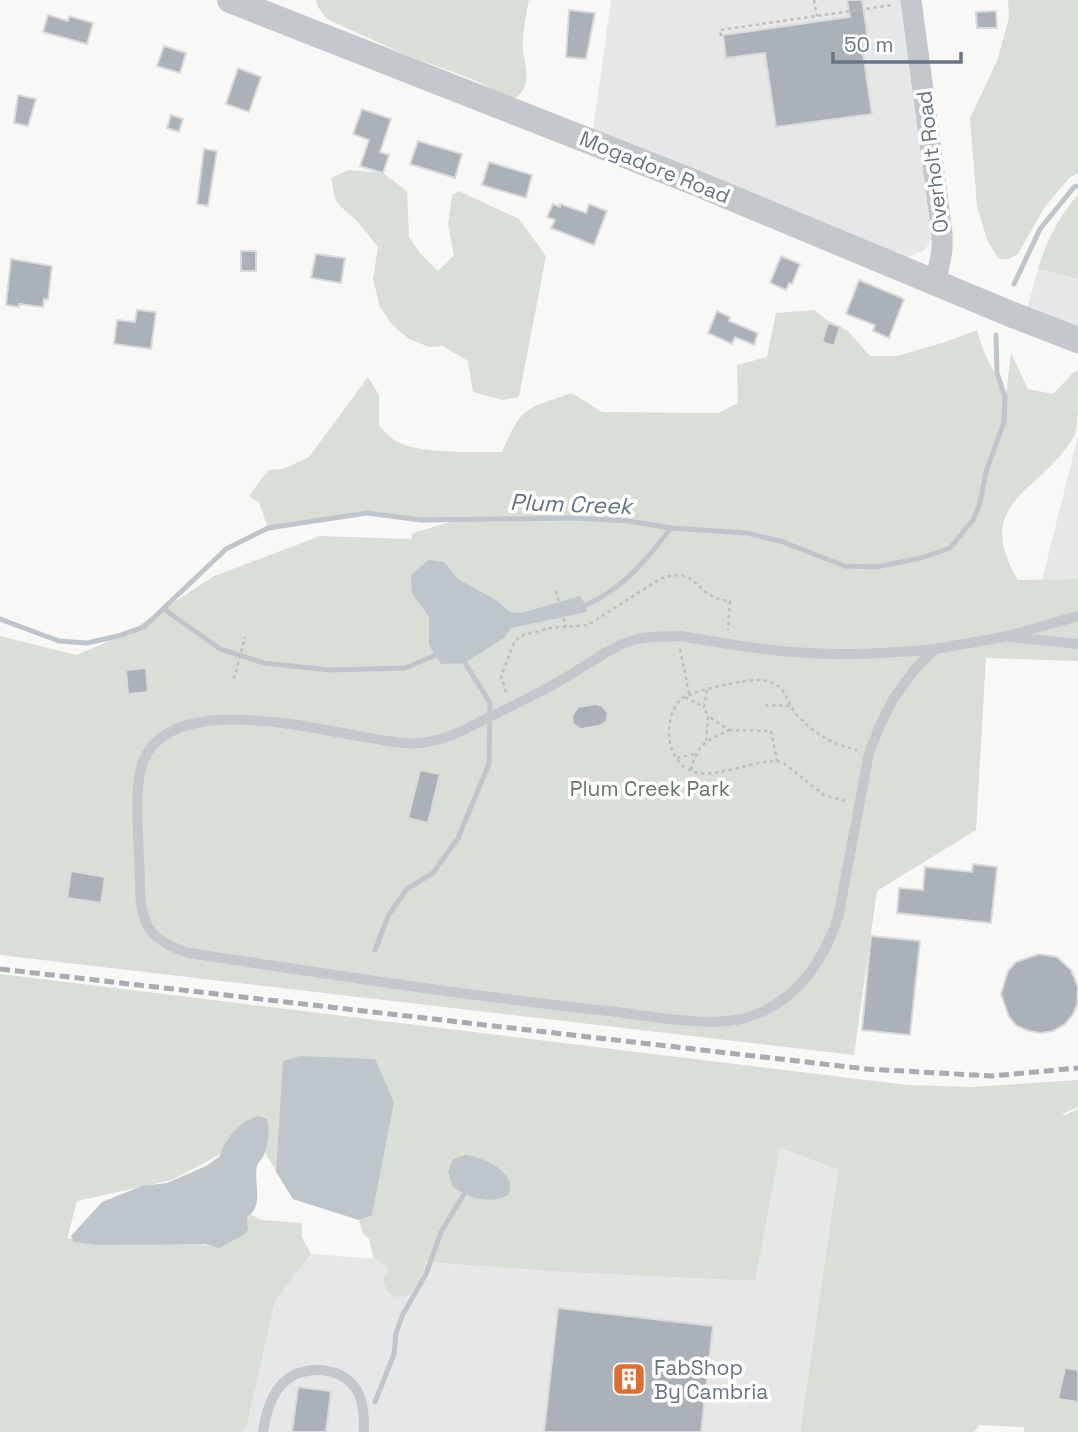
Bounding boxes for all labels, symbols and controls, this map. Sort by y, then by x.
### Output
scale bar [833,21,961,65]
text: 50 m [844,31,894,58]
street label: Overholt Road [910,89,954,235]
street label: Mogadore Road [576,125,734,209]
water label: Plum Creek [510,487,635,521]
park label: Plum Creek Park [570,775,730,802]
place label: FabShop By Cambria [654,1354,768,1405]
building icon: FabShop By Cambria [610,1360,648,1398]

